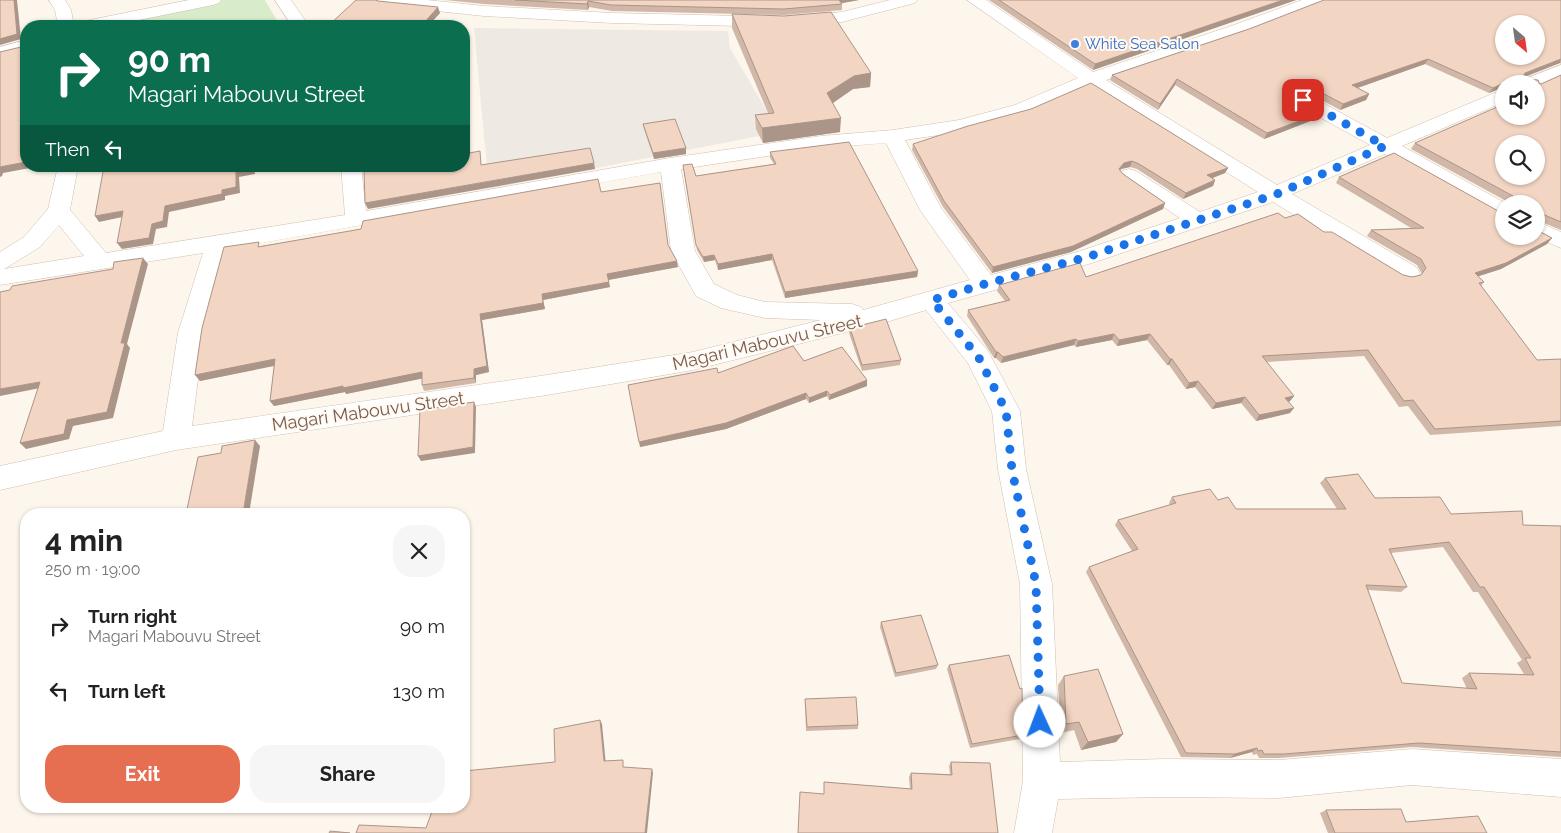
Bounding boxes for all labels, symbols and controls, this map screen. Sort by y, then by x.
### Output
north arrow [1495,15,1545,65]
map controls [1495,15,1545,245]
place label: White Sea Salon [1085,35,1199,53]
marker: White Sea Salon [1069,38,1081,50]
text: 90 m [128,39,211,80]
icon: right [45,40,110,105]
button: sound [1495,75,1545,125]
pin [1282,79,1324,121]
text: Magari Mabouvu Street [128,81,365,107]
icon: arrive [1289,86,1317,114]
icon: left [100,135,128,163]
button: search [1495,135,1545,185]
text: Then [45,138,90,160]
button: layers [1495,195,1545,245]
street label: Magari Mabouvu Street [670,310,864,374]
street label: Magari Mabouvu Street [270,387,466,435]
text: 4 min [45,523,123,558]
button: close [393,525,445,577]
text: 250 m · 19:00 [45,560,141,579]
text: Turn right [88,605,177,627]
icon: right [45,612,73,640]
text: 90 m [400,615,445,637]
text: Magari Mabouvu Street [88,627,261,646]
icon: left [45,677,73,705]
text: Turn left [88,680,165,702]
text: 130 m [393,680,445,702]
position arrow [1013,695,1065,747]
button: Exit [45,745,240,803]
button: Share [250,745,445,803]

